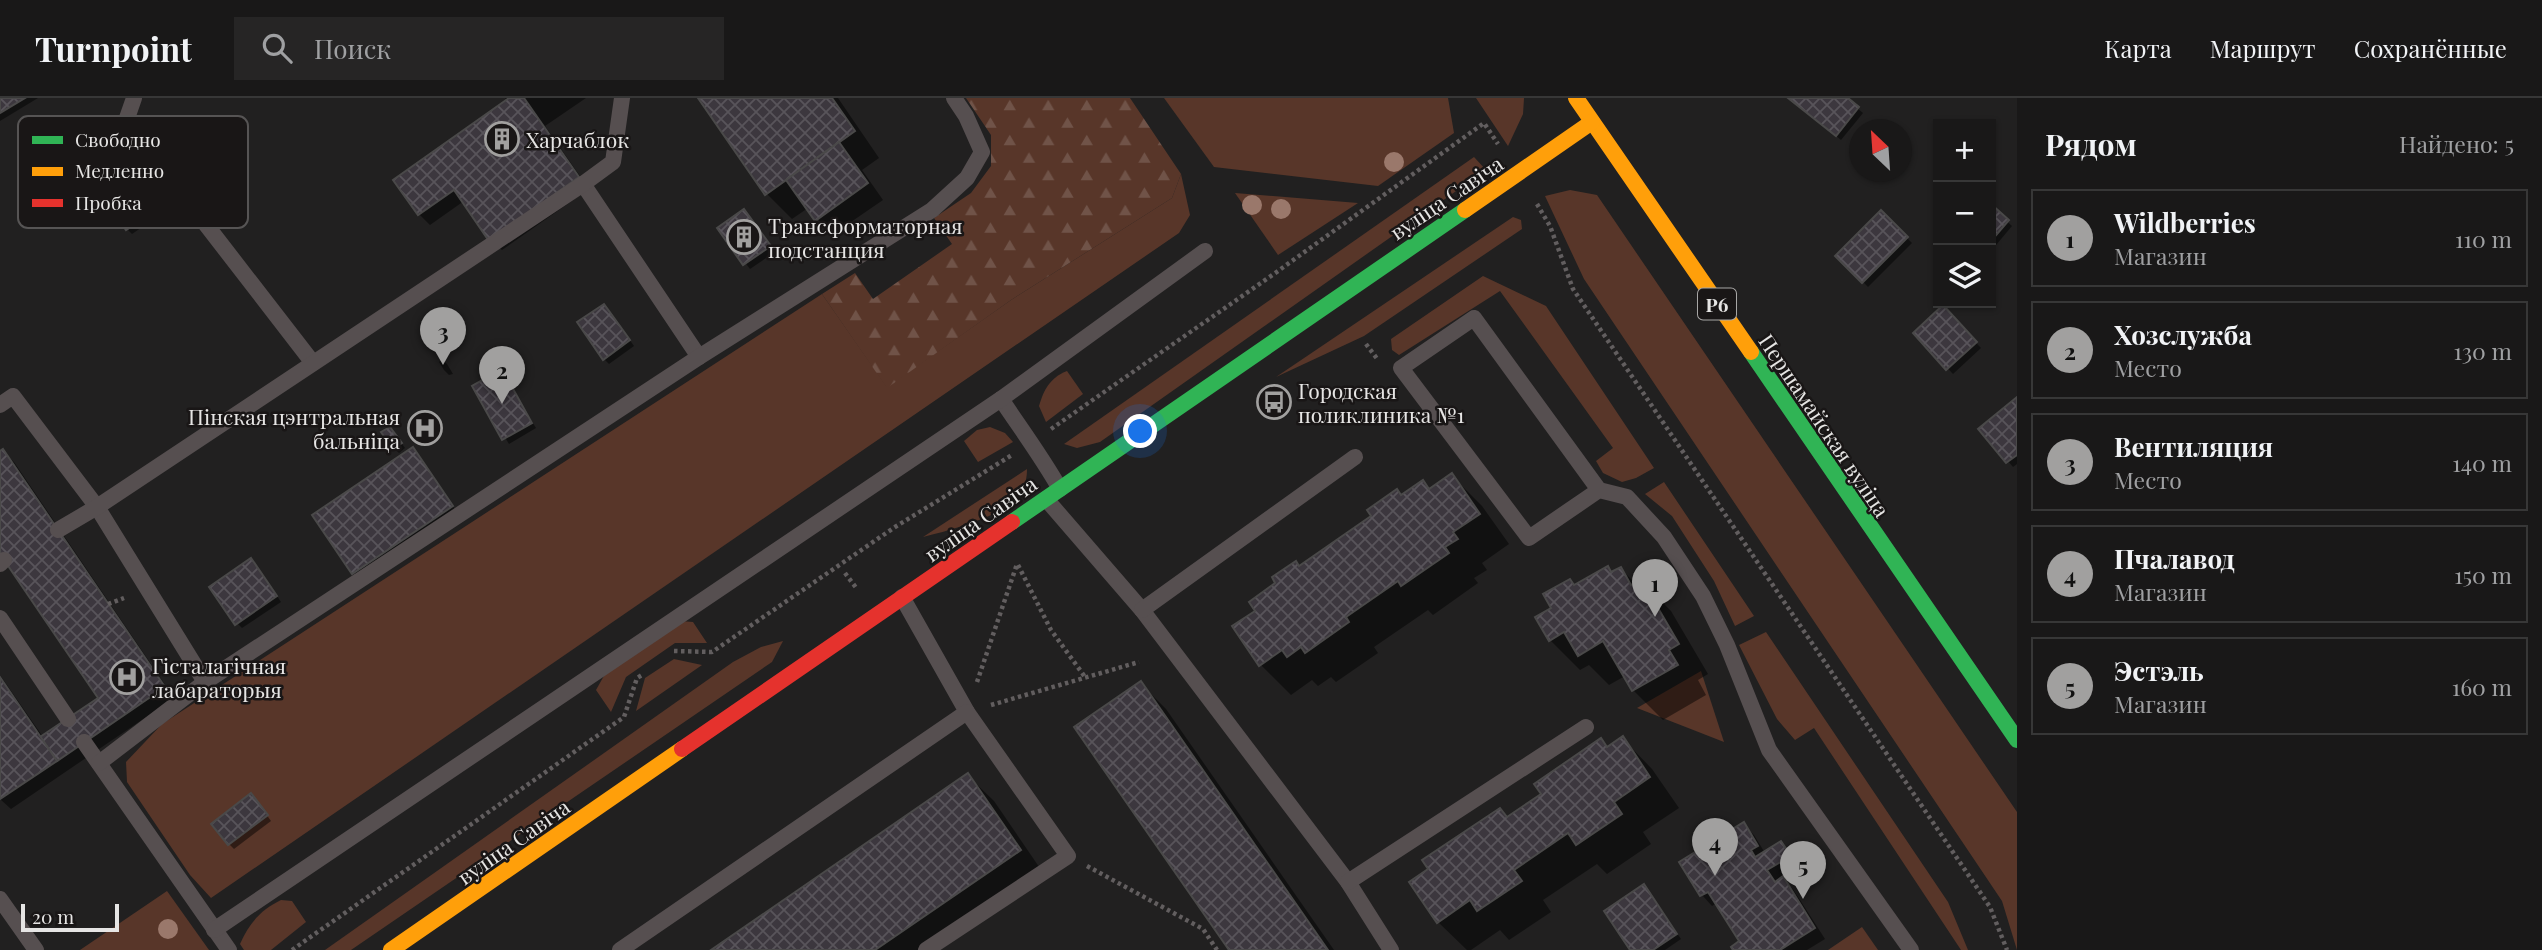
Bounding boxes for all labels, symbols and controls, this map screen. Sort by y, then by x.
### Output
search box [234,17,724,80]
text: Turnpoint [35,26,192,70]
icon: search [258,29,296,67]
text: Поиск [314,31,391,66]
text: Карта [2104,32,2172,64]
text: Маршрут [2210,32,2316,64]
text: Сохранённые [2354,32,2507,64]
legend [18,116,248,228]
north arrow [1849,119,1912,182]
map controls [1933,119,1996,308]
button: + [1933,119,1996,182]
building icon: Харчаблок [483,120,521,158]
text: Рядом [2045,124,2137,164]
place label: Харчаблок [526,125,629,153]
text: Свободно [75,126,161,152]
text: Найдено: 5 [2399,128,2514,159]
street label: вуліца Савіча [1384,149,1508,245]
text: Медленно [75,157,164,183]
button: − [1933,182,1996,245]
text: Пробка [75,189,142,215]
text: Wildberries [2114,205,2256,240]
place label: Трансформаторная подстанция [768,211,962,263]
building icon: Трансформаторная подстанция [725,218,763,256]
text: 1 [2066,223,2074,254]
text: 110 m [2455,223,2512,254]
text: Магазин [2114,240,2207,271]
button: layers [1933,245,1996,308]
road number: Р6 [1698,288,1736,320]
pin: 3 [420,307,466,365]
text: Хозслужба [2114,317,2252,352]
street label: Першамайская вуліца [1753,328,1897,522]
text: 2 [2064,335,2076,366]
text: 130 m [2454,335,2512,366]
pin: 2 [479,346,525,404]
text: Место [2114,352,2182,383]
place label: Городская поликлиника №1 [1298,376,1465,428]
bus stop icon: Городская поликлиника №1 [1255,383,1293,421]
place label: Пінская цэнтральная бальніца [188,402,401,454]
hospital icon: Пінская цэнтральная бальніца [406,409,444,447]
your location [1123,414,1157,448]
text: Вентиляция [2114,429,2273,464]
text: 3 [2064,447,2076,478]
text: 140 m [2452,447,2512,478]
text: Место [2114,464,2182,495]
street label: вуліца Савіча [918,469,1042,567]
text: Пчалавод [2114,541,2235,576]
pin: 1 [1632,559,1678,617]
text: 4 [2064,559,2076,590]
text: 150 m [2454,559,2512,590]
text: Магазин [2114,576,2207,607]
place label: Гісталагічная лабараторыя [152,651,286,703]
text: Эстэль [2114,653,2204,688]
hospital icon: Гісталагічная лабараторыя [108,658,146,696]
text: 5 [2065,671,2075,702]
text: 160 m [2452,671,2512,702]
text: Магазин [2114,688,2207,719]
street label: вуліца Савіча [451,792,575,890]
pin: 4 [1692,818,1738,876]
pin: 5 [1780,841,1826,899]
scale bar [21,901,119,933]
text: 20 m [32,903,74,929]

